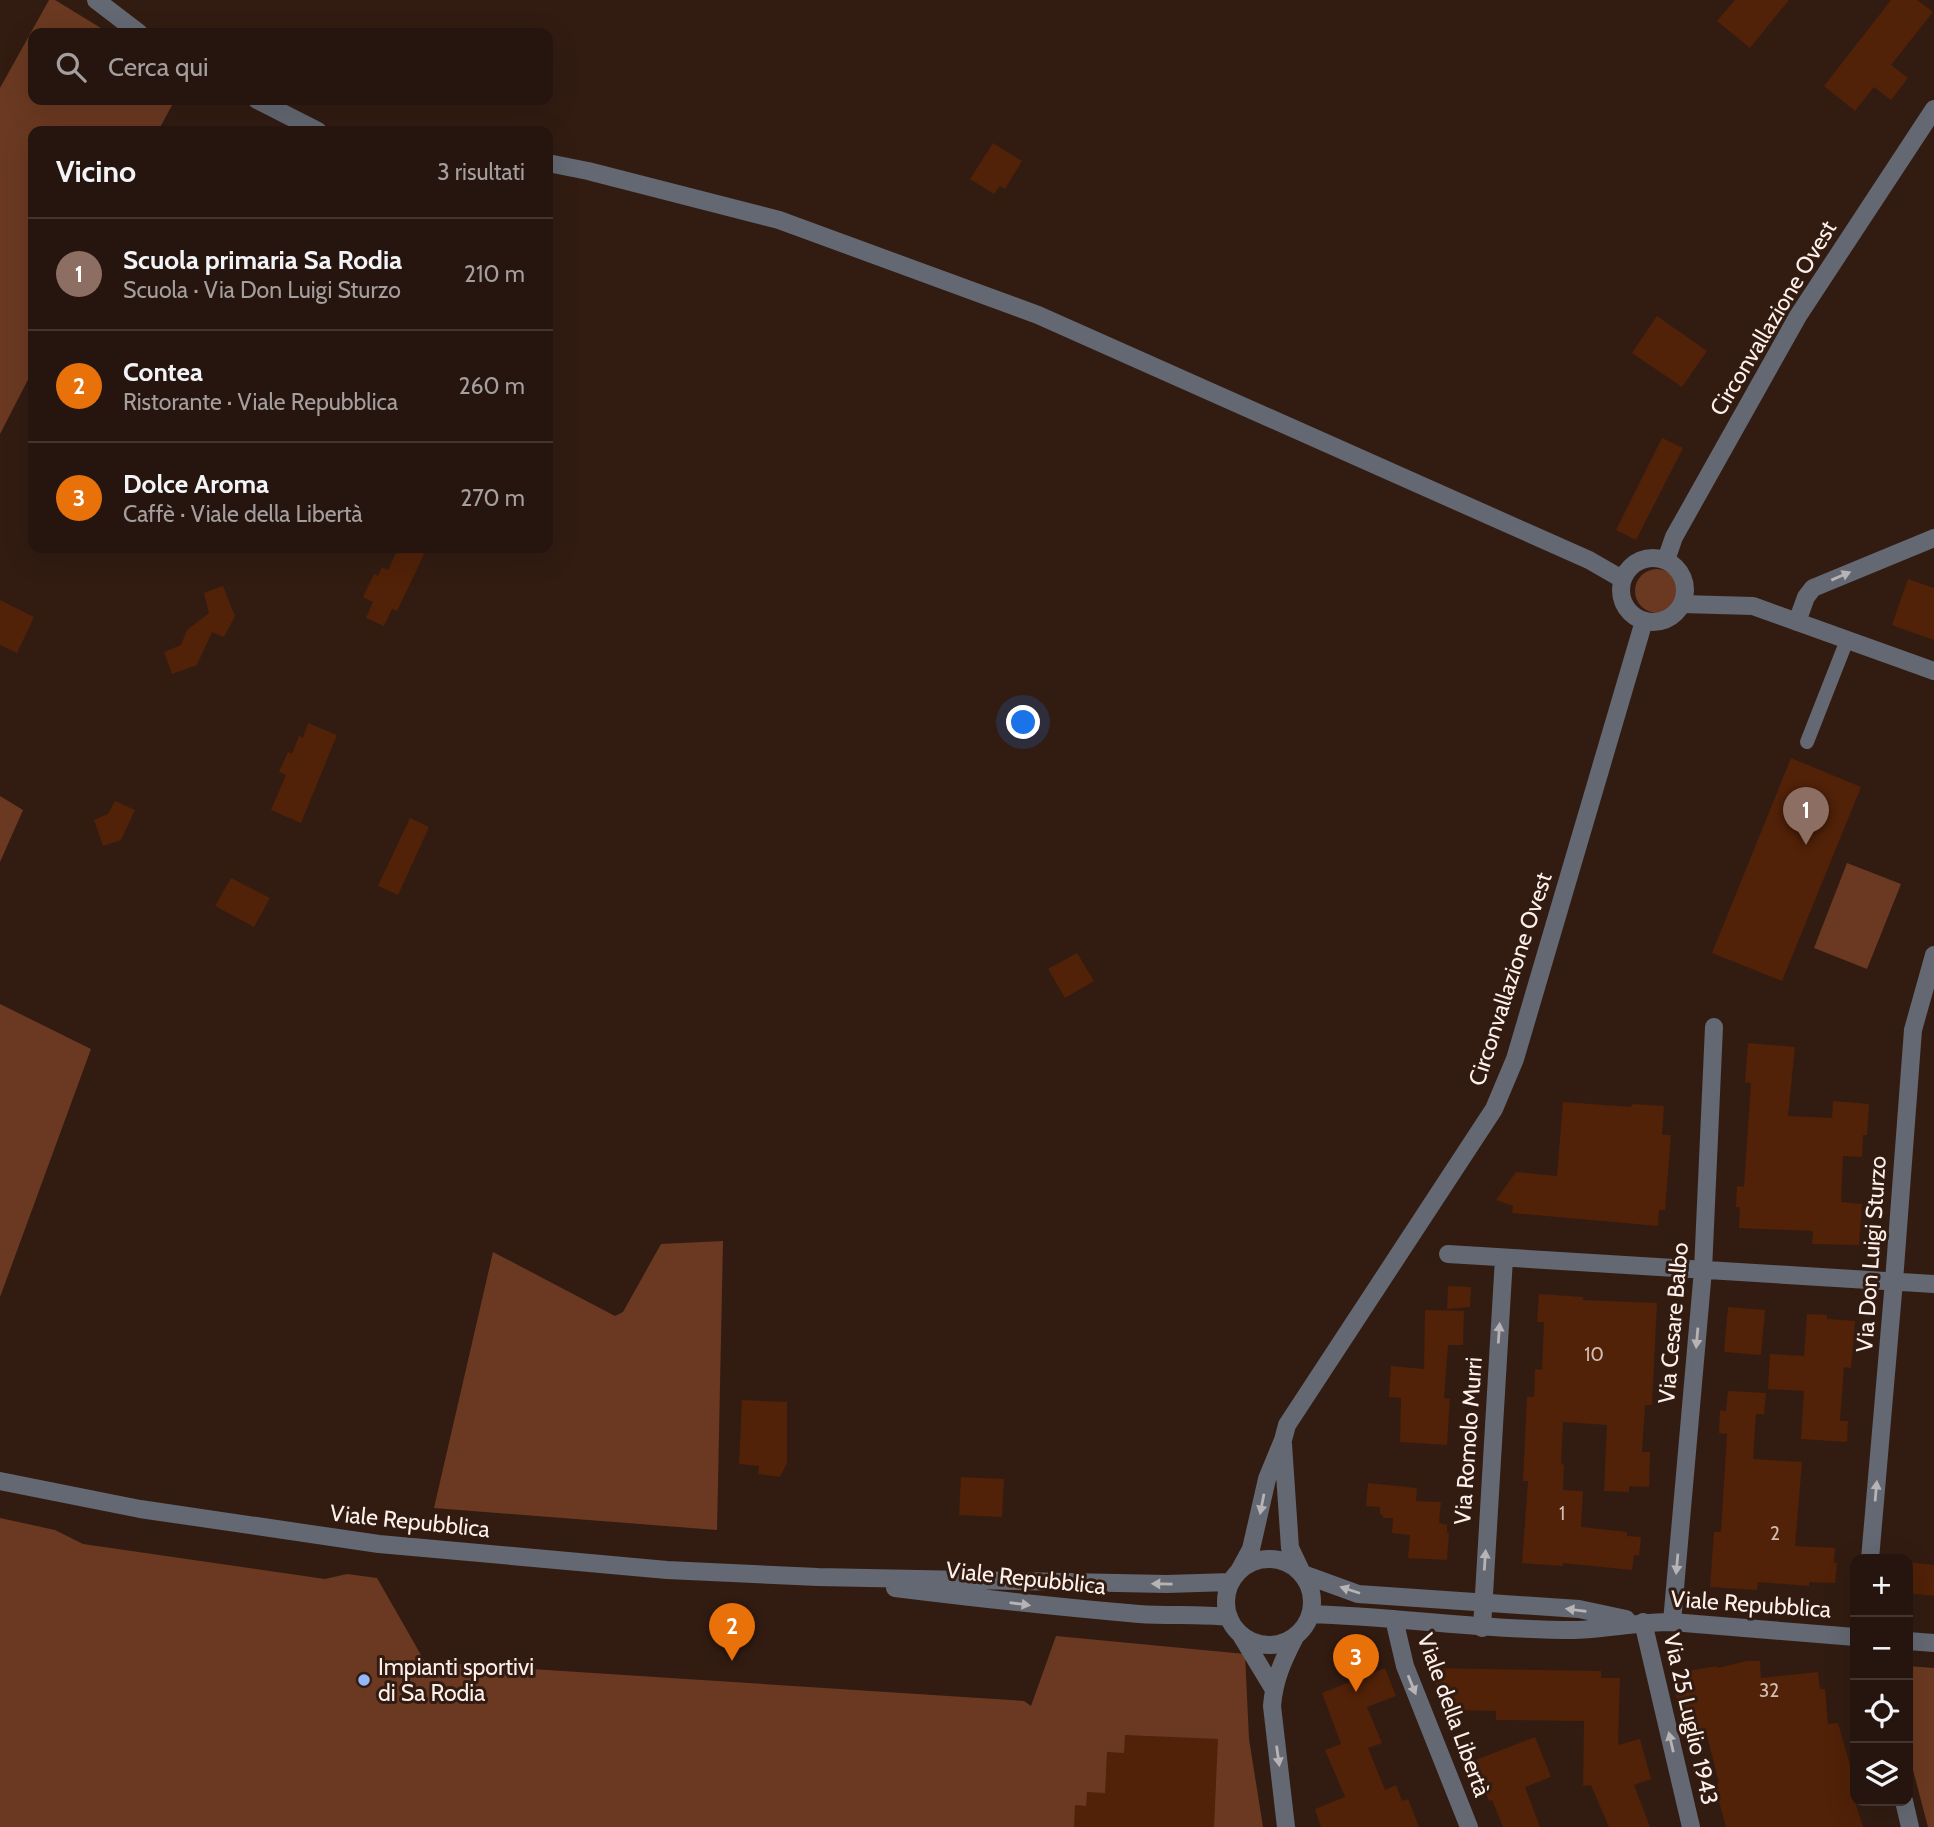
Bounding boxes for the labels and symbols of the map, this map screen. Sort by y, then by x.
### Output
street label: Circonvallazione Ovest [1704,215,1842,421]
one-way arrow [1831,571,1852,582]
your location [1006,705,1040,739]
pin: 1 [1783,787,1829,845]
street label: Circonvallazione Ovest [1462,869,1558,1089]
street label: Via Don Luigi Sturzo [1850,1155,1892,1353]
street label: Via Cesare Balbo [1652,1241,1694,1405]
one-way arrow [1494,1321,1505,1343]
one-way arrow [1691,1327,1702,1349]
house number: 10 [1584,1343,1604,1366]
street label: Via Romolo Murri [1448,1356,1488,1526]
one-way arrow [1871,1480,1882,1502]
one-way arrow [1256,1493,1267,1515]
street label: Viale Repubblica [329,1499,491,1543]
house number: 1 [1559,1502,1565,1525]
house number: 2 [1770,1522,1780,1545]
one-way arrow [1480,1548,1491,1570]
one-way arrow [1671,1553,1682,1575]
street label: Viale Repubblica [945,1556,1107,1600]
one-way arrow [1151,1578,1173,1590]
one-way arrow [1339,1584,1360,1595]
street label: Viale Repubblica [1670,1584,1832,1624]
one-way arrow [1009,1599,1031,1610]
pin: 2 [709,1603,755,1661]
one-way arrow [1565,1604,1587,1615]
street label: Viale della Libertà [1411,1629,1497,1801]
street label: Via 25 Luglio 1943 [1658,1631,1724,1807]
pin: 3 [1333,1634,1379,1692]
place label: Impianti sportivi di Sa Rodia [378,1653,534,1707]
marker: Impianti sportivi di Sa Rodia [356,1672,372,1688]
one-way arrow [1407,1674,1418,1695]
house number: 32 [1759,1679,1779,1702]
one-way arrow [1665,1731,1676,1753]
one-way arrow [1273,1745,1284,1767]

